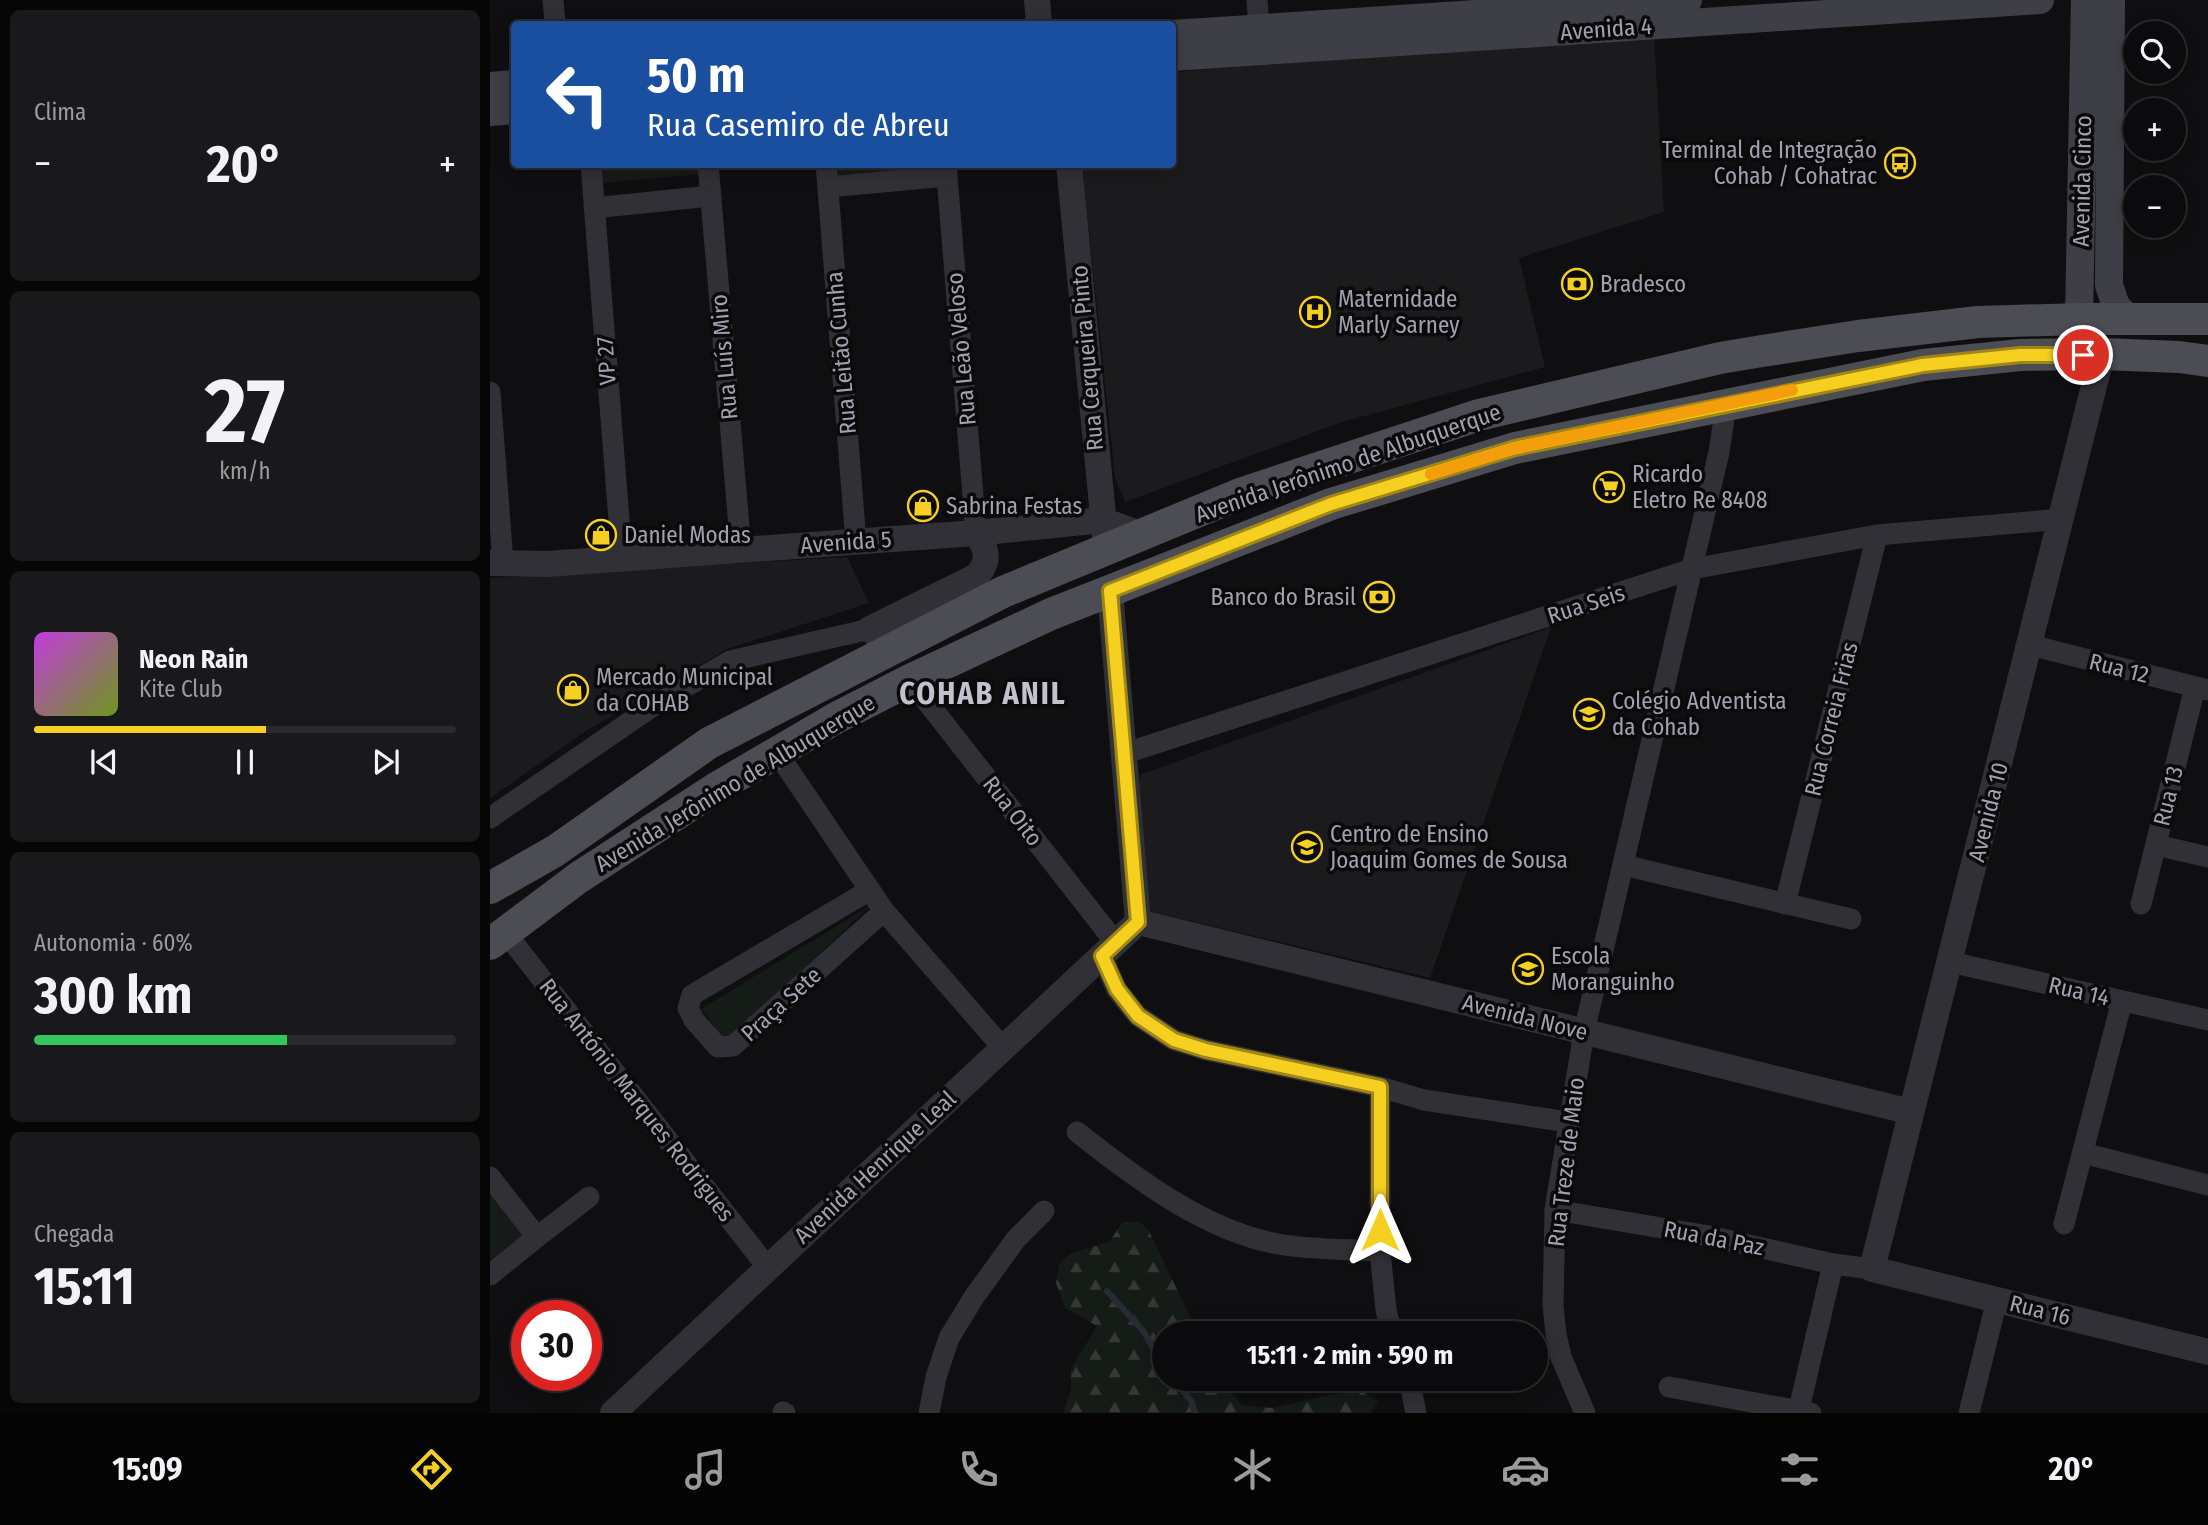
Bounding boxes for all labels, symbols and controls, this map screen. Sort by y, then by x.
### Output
street label: Avenida 4 [1559,12,1653,46]
map controls [2123,21,2186,238]
button: search [2123,21,2186,84]
text: 50 m [647,46,745,105]
icon: left [532,49,623,140]
text: Clima [34,98,86,126]
button: + [2123,98,2186,161]
text: Rua Casemiro de Abreu [647,106,950,144]
street label: Avenida Cinco [2067,115,2097,247]
text: 20° [207,133,283,196]
place label: Terminal de Integração Cohab / Cohatrac [1662,136,1877,190]
text: − [34,141,51,187]
text: + [439,141,456,187]
bus stop icon: Terminal de Integração Cohab / Cohatrac [1883,146,1917,180]
button: − [2123,175,2186,238]
street label: Rua Cerqueira Pinto [1065,264,1109,452]
bank icon: Bradesco [1560,267,1594,301]
place label: Bradesco [1600,270,1686,298]
street label: Rua Leitão Cunha [820,271,862,435]
street label: Rua Leão Veloso [940,271,982,427]
place label: Maternidade Marly Sarney [1338,285,1460,339]
street label: Rua Luís Miro [705,293,743,421]
hospital icon: Maternidade Marly Sarney [1298,295,1332,329]
pin [2053,325,2113,385]
street label: VP 27 [590,336,622,386]
icon: arrive [2064,336,2102,374]
text: 27 [205,357,285,466]
street label: Avenida Jerônimo de Albuquerque [1192,397,1504,529]
text: km/h [219,457,271,485]
place label: Ricardo Eletro Re 8408 [1632,460,1767,514]
supermarket icon: Ricardo Eletro Re 8408 [1592,470,1626,504]
shop icon: Sabrina Festas [906,489,940,523]
place label: Sabrina Festas [946,492,1082,520]
shop icon: Daniel Modas [584,518,618,552]
place label: Daniel Modas [624,521,751,549]
street label: Avenida 5 [800,525,892,559]
street label: Rua Seis [1544,578,1628,630]
bank icon: Banco do Brasil [1362,580,1396,614]
place label: Banco do Brasil [1211,583,1356,611]
street label: Rua Correia Frias [1798,639,1864,799]
text: Neon Rain [139,644,248,675]
street label: Rua 12 [2086,647,2152,689]
place label: Mercado Municipal da COHAB [596,663,773,717]
shop icon: Mercado Municipal da COHAB [556,673,590,707]
text: Kite Club [139,675,223,703]
district label: COHAB ANIL [899,676,1067,712]
place label: Colégio Adventista da Cohab [1612,687,1787,741]
street label: Avenida Jerônimo de Albuquerque [590,688,880,878]
school or university icon: Colégio Adventista da Cohab [1572,697,1606,731]
icon: previous [85,743,123,781]
icon: pause [226,743,264,781]
icon: next [367,743,405,781]
street label: Avenida 10 [1962,759,2014,865]
street label: Rua 13 [2147,763,2189,829]
street label: Rua Oito [977,771,1049,851]
place label: Centro de Ensino Joaquim Gomes de Sousa [1330,820,1568,874]
school or university icon: Centro de Ensino Joaquim Gomes de Sousa [1290,830,1324,864]
text: Autonomia · 60% [34,929,193,957]
place label: Escola Moranguinho [1551,942,1675,996]
school or university icon: Escola Moranguinho [1511,952,1545,986]
street label: Praça Sete [735,961,827,1047]
text: 300 km [34,964,192,1027]
street label: Rua 14 [2046,970,2112,1012]
street label: Rua António Marques Rodrigues [534,973,741,1227]
street label: Avenida Nove [1460,988,1590,1046]
street label: Rua Treze de Maio [1542,1076,1590,1248]
street label: Avenida Henrique Leal [788,1085,962,1249]
position arrow [1343,1193,1417,1267]
street label: Rua da Paz [1662,1215,1766,1261]
text: Chegada [34,1220,114,1248]
text: 15:11 [34,1255,135,1318]
street label: Rua 16 [2007,1289,2073,1331]
speed limit sign: 30 [511,1300,602,1391]
text: 15:11 · 2 min · 590 m [1247,1340,1453,1371]
icon: directions [407,1445,456,1494]
icon: music [681,1445,730,1494]
icon: phone [954,1445,1003,1494]
icon: climate [1228,1445,1277,1494]
icon: car [1501,1445,1550,1494]
icon: filters [1775,1445,1824,1494]
text: 15:09 [112,1450,183,1488]
text: 20° [2048,1450,2096,1488]

